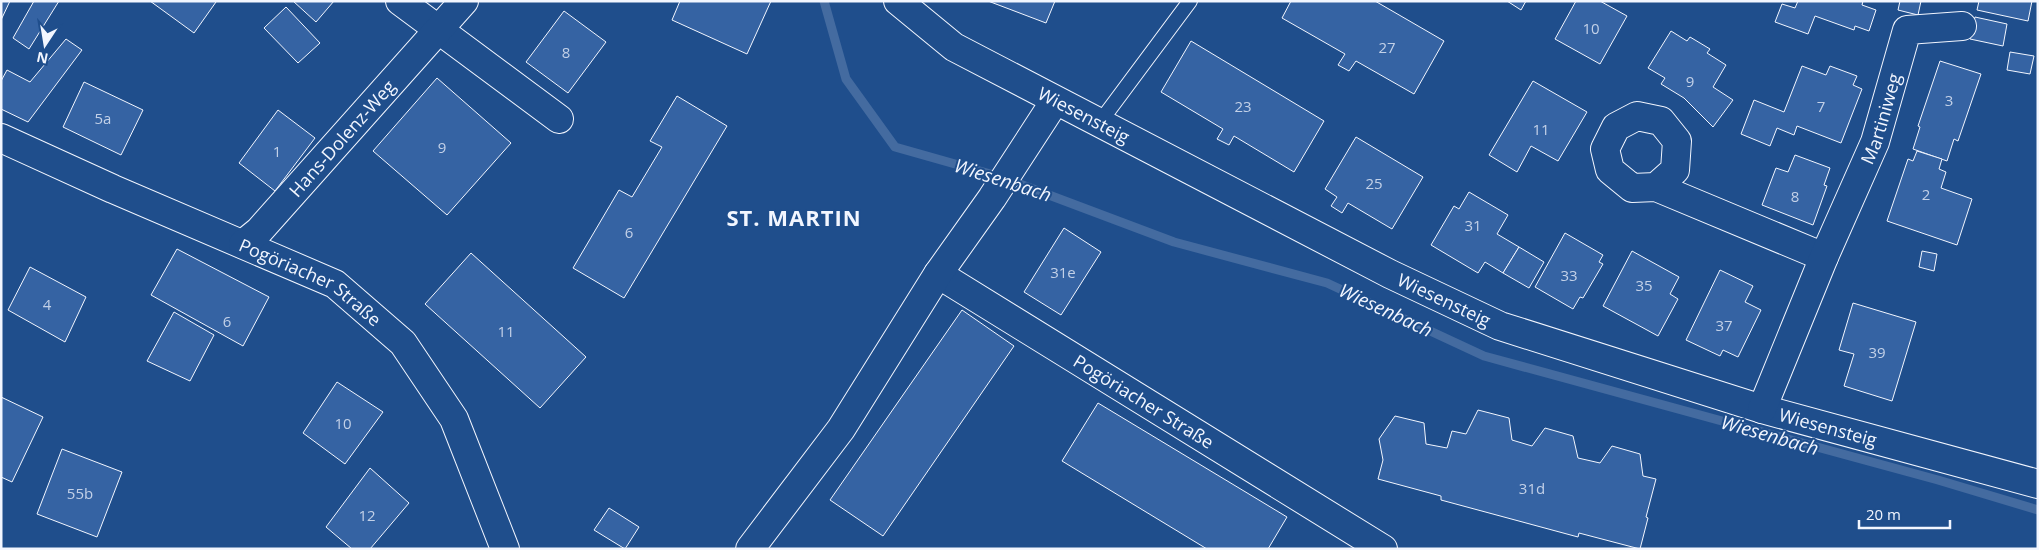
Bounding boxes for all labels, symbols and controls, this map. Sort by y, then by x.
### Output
house number: 10 [1582,18,1600,38]
north arrow [20,20,70,70]
house number: 27 [1378,37,1396,57]
house number: 8 [562,42,570,62]
text: N [35,48,50,69]
street label: Martiniweg [1855,70,1906,168]
house number: 9 [1686,71,1694,91]
street label: Hans-Dolenz-Weg [283,74,400,202]
street label: Wiesensteig [1034,81,1134,149]
house number: 3 [1945,90,1953,110]
house number: 23 [1234,96,1252,116]
house number: 7 [1817,96,1825,116]
house number: 5a [95,108,111,128]
house number: 11 [1532,119,1550,139]
house number: 9 [438,137,446,157]
house number: 1 [273,141,281,161]
water label: Wiesenbach [951,152,1055,208]
house number: 25 [1365,173,1383,193]
house number: 2 [1922,184,1930,204]
house number: 8 [1791,186,1799,206]
district label: ST. MARTIN [726,202,862,232]
house number: 31 [1464,215,1482,235]
house number: 6 [625,222,633,242]
street label: Pogöriacher Straße [236,232,387,331]
house number: 31e [1050,262,1076,282]
house number: 33 [1560,265,1578,285]
street label: Wiesensteig [1394,267,1495,332]
house number: 35 [1635,275,1653,295]
water label: Wiesenbach [1335,277,1437,343]
house number: 4 [43,294,52,314]
house number: 6 [223,311,231,331]
house number: 37 [1715,315,1733,335]
house number: 11 [497,321,515,341]
house number: 39 [1868,342,1886,362]
street label: Pogöriacher Straße [1069,349,1219,454]
street label: Wiesensteig [1776,402,1880,452]
water label: Wiesenbach [1718,409,1822,461]
house number: 10 [334,413,352,433]
house number: 31d [1519,478,1545,498]
house number: 55b [67,483,93,503]
scale bar [1859,498,1950,530]
text: 20 m [1866,504,1901,524]
house number: 12 [358,505,376,525]

